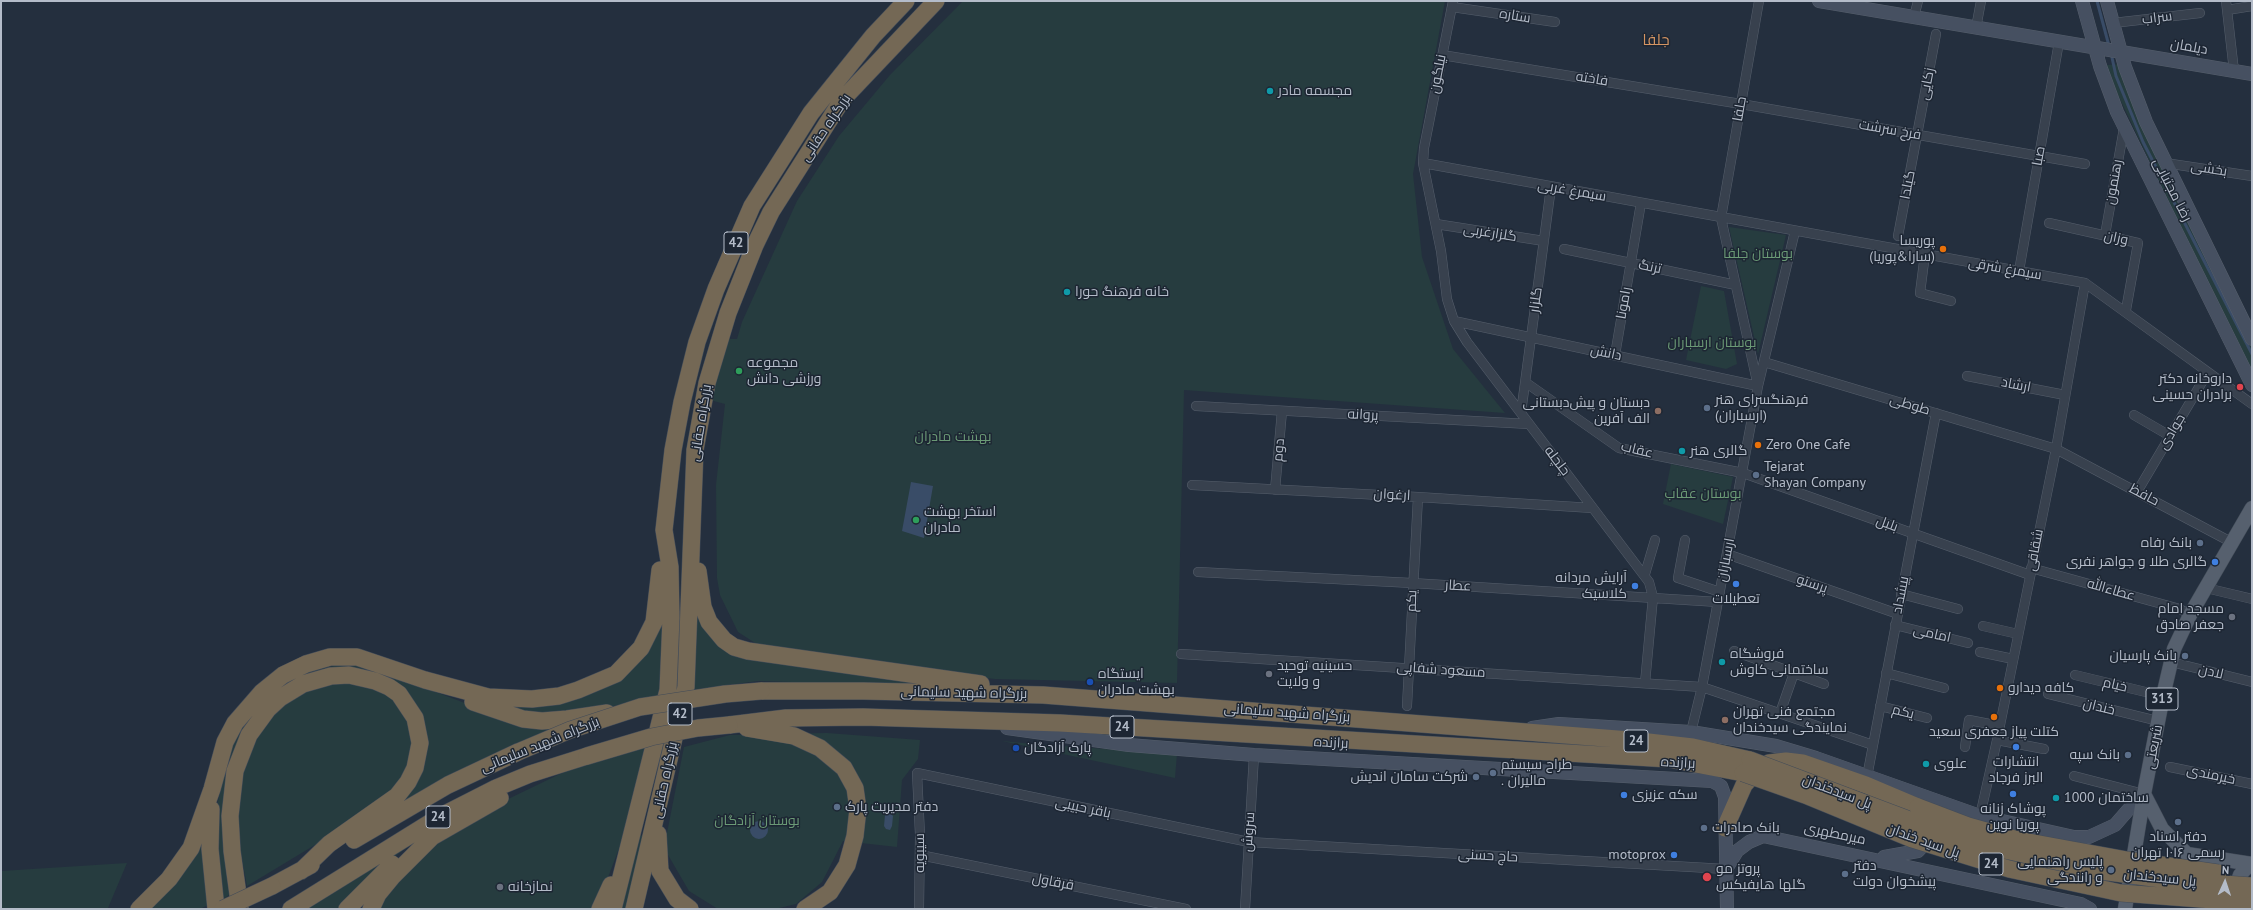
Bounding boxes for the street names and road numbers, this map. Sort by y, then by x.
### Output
street label: ستاره [1498,5,1532,27]
street label: سراب [2141,8,2173,28]
street label: دیلمان [2169,35,2209,59]
street label: نیلگون [1426,53,1450,95]
street label: زکایی [1916,66,1938,102]
street label: فاخته [1575,68,1609,90]
street label: بزرگراه حقانی [797,91,855,165]
street label: جلفا [1730,95,1750,123]
street label: فرخ سرشت [1857,116,1923,144]
street label: صبا [2029,145,2049,167]
street label: رضا مجتبایی [2149,155,2195,225]
street label: رهنمون [2102,158,2126,206]
street label: بخشی [2190,158,2228,180]
street label: گیلدا [1897,169,1919,201]
street label: سیمرغ غربی [1536,177,1608,205]
street label: گلزارغربی [1462,220,1518,246]
street label: وزان [2102,227,2130,249]
road number: 42 [724,232,748,254]
street label: سیمرغ شرقی [1967,254,2043,284]
street label: ترنگ [1637,256,1663,278]
street label: گلزار [1526,286,1546,314]
street label: رامونا [1613,286,1635,320]
street label: دانش [1589,341,1623,365]
street label: ارشاد [2000,374,2032,396]
street label: بزرگراه حقانی [687,383,715,463]
street label: طوطی [1888,391,1932,419]
street label: پروانه [1347,406,1379,424]
street label: جوادی [2155,411,2189,453]
street label: دوم [1270,438,1288,462]
street label: عقاب [1619,438,1655,462]
street label: چلچله [1540,443,1574,479]
street label: حافظ [2126,480,2162,510]
street label: ارغوان [1373,486,1411,504]
street label: بلبل [1874,512,1900,536]
street label: شقاقی [2023,527,2047,573]
street label: ارسباران [1714,537,1738,583]
street label: پرستو [1794,571,1830,597]
street label: پیشداد [1889,575,1913,615]
street label: عطاءالله [2085,575,2137,605]
street label: عطار [1444,577,1472,595]
street label: یکم [1403,590,1421,612]
street label: امامی [1911,622,1953,646]
street label: مسعود شفاپی [1396,659,1486,681]
street label: لادن [2197,661,2225,683]
street label: خیام [2101,674,2129,696]
street label: بزرگراه شهید سلیمانی [900,683,1028,703]
road number: 313 [2146,688,2178,710]
street label: خندان [2081,695,2117,719]
street label: بزرگراه شهید سلیمانی [1223,700,1351,726]
street label: یکم [1890,701,1916,723]
road number: 42 [668,703,692,725]
street label: بزرگراه شهید سلیمانی [478,713,602,777]
road number: 24 [1110,716,1134,738]
street label: شریعتی [2141,723,2167,771]
road number: 24 [1624,730,1648,752]
street label: برازنده [1313,734,1349,752]
street label: بزرگراه حقانی [649,740,681,820]
street label: برازنده [1660,754,1696,772]
street label: خیرمندی [2185,762,2237,788]
street label: پل سیدخندان [1800,771,1874,813]
street label: باقر حبیبی [1053,794,1113,822]
road number: 24 [426,806,450,828]
street label: سروش [1239,811,1259,853]
street label: میرمطهری [1803,819,1867,849]
street label: پل سید خندان [1884,820,1962,862]
street label: سیبویه [912,833,928,873]
street label: حاج حسنی [1458,846,1518,866]
road number: 24 [1979,853,2003,875]
street label: پل سیدخندان [2123,866,2197,890]
street label: قرقاول [1031,870,1075,894]

